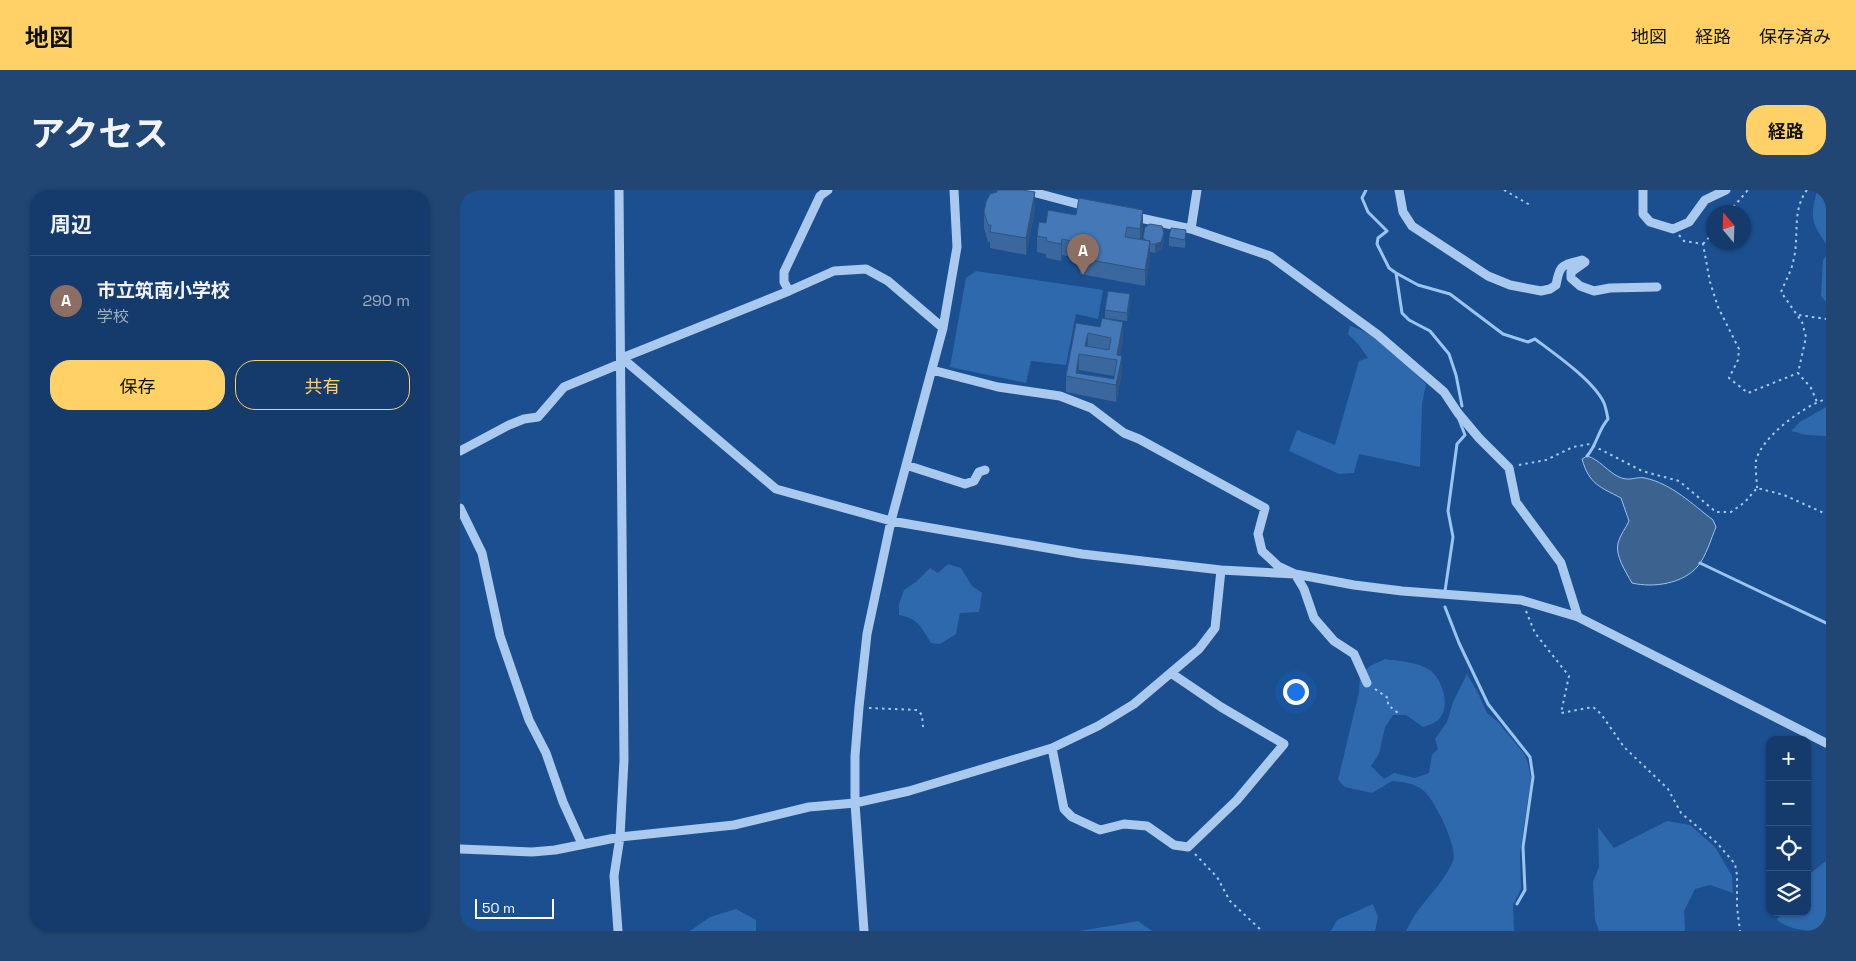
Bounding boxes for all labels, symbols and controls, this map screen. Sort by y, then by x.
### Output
text: 地図 [25,22,73,53]
text: 地図 [1631,25,1667,48]
text: 経路 [1695,25,1731,48]
text: 保存済み [1759,25,1831,48]
button: 経路 [1746,105,1826,155]
text: アクセス [30,112,168,156]
north arrow [1706,205,1751,250]
text: 周辺 [50,211,92,238]
pin: A [1067,234,1099,275]
text: 市立筑南小学校 [97,278,230,303]
text: A [61,290,71,311]
text: 290 m [362,290,410,311]
text: 学校 [97,306,129,327]
button: 保存 [50,360,225,410]
button: 共有 [235,360,410,410]
your location [1283,679,1309,705]
map controls [1766,736,1811,916]
button: + [1766,736,1811,781]
button: − [1766,781,1811,826]
button: locate [1766,826,1811,871]
button: layers [1766,871,1811,916]
scale bar [475,896,554,919]
text: 50 m [482,899,515,917]

